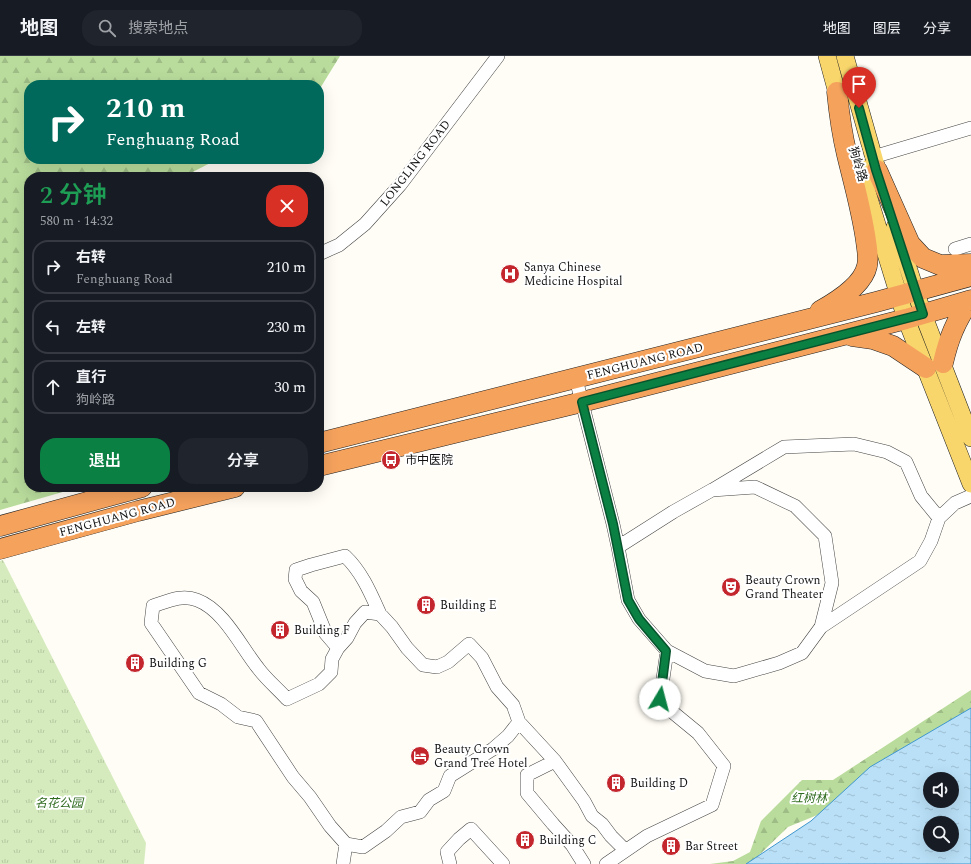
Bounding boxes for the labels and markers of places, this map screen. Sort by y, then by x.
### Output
pin [842,67,876,108]
place label: Sanya Chinese Medicine Hospital [524,258,623,291]
hospital icon: Sanya Chinese Medicine Hospital [499,263,521,285]
bus stop icon: 市中医院 [380,449,402,471]
place label: 市中医院 [405,451,453,470]
place label: Beauty Crown Grand Theater [745,571,824,604]
theatre icon: Beauty Crown Grand Theater [720,576,742,598]
building icon: Building E [415,594,437,616]
place label: Building E [440,596,497,615]
building icon: Building F [269,619,291,641]
place label: Building F [294,621,350,640]
building icon: Building G [124,652,146,674]
place label: Building G [149,654,207,673]
place label: Beauty Crown Grand Tree Hotel [434,740,528,773]
hotel icon: Beauty Crown Grand Tree Hotel [409,745,431,767]
building icon: Building D [605,772,627,794]
place label: Building D [630,774,688,793]
building icon: Building C [514,829,536,851]
place label: Building C [539,831,597,850]
building icon: Bar Street [660,835,682,857]
place label: Bar Street [685,837,738,856]

